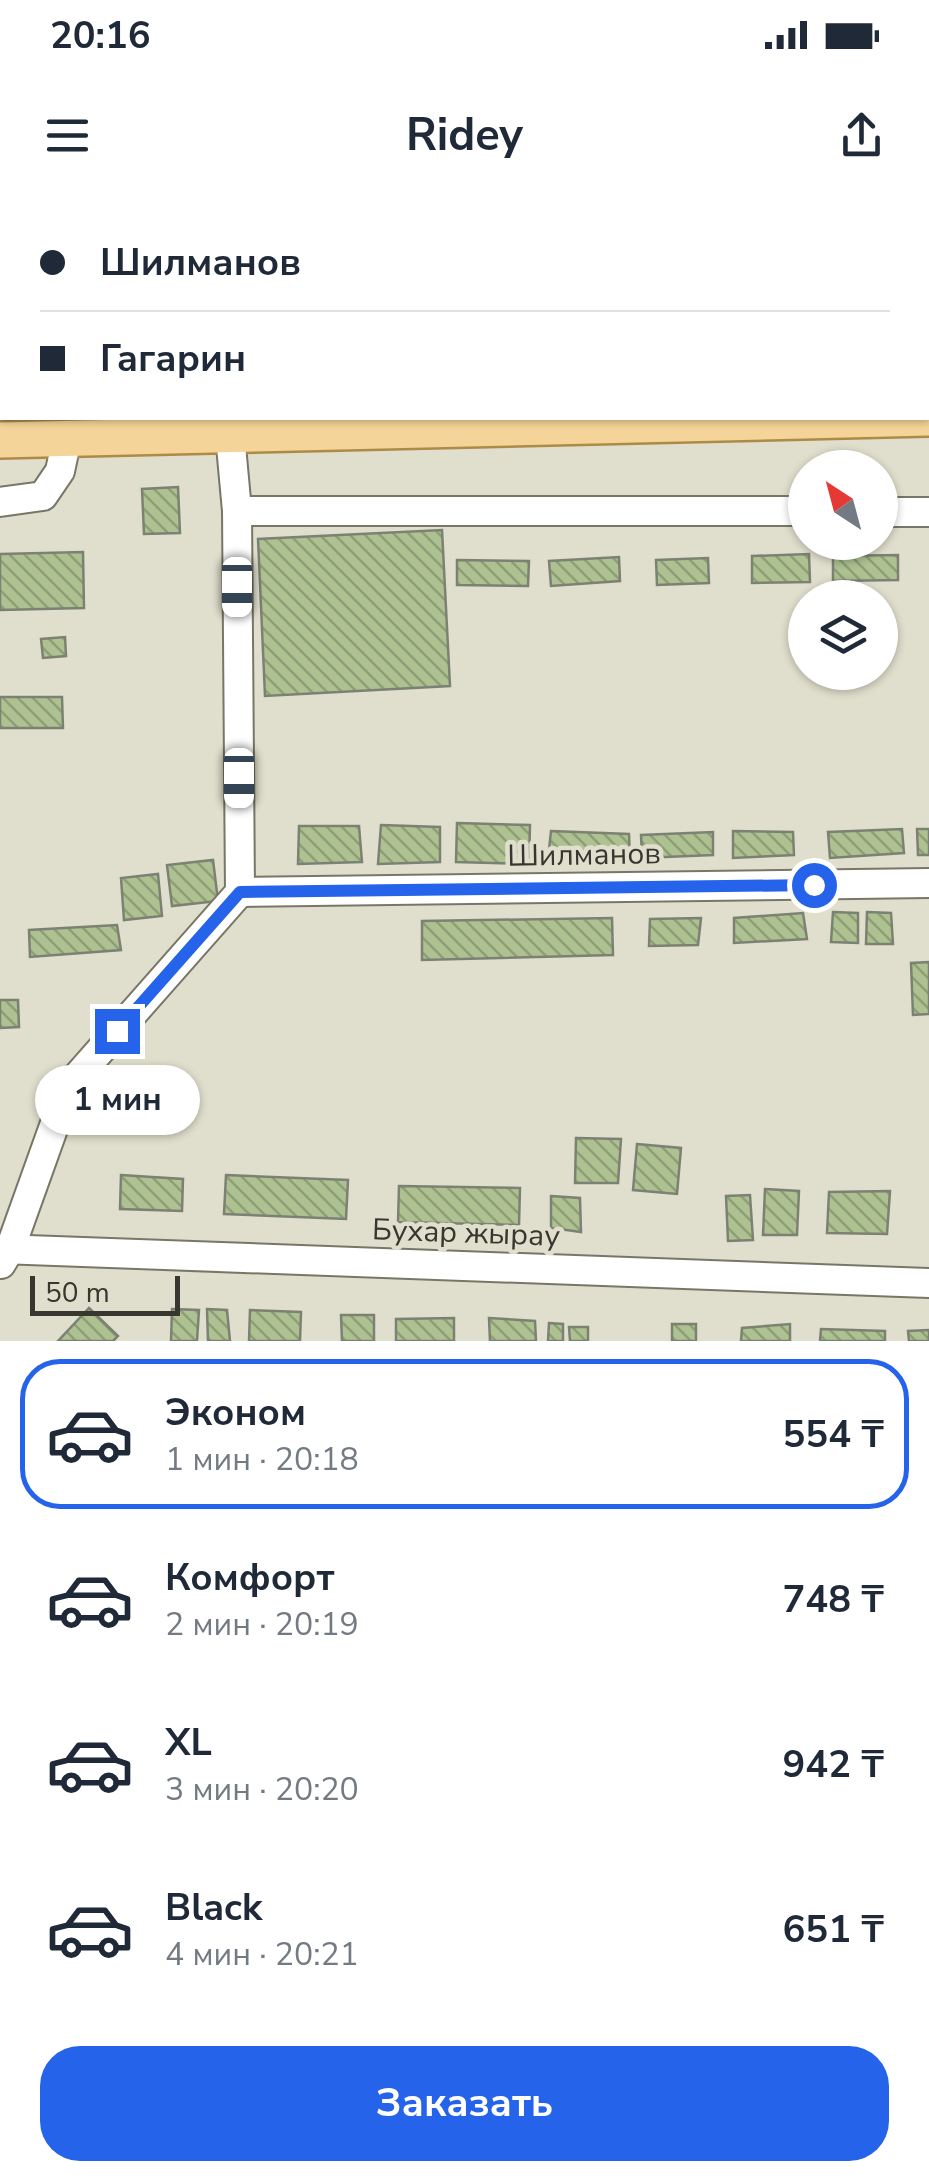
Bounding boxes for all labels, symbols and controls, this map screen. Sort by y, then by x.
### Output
text: 20:16 [50,10,151,61]
text: Ridey [406,105,523,166]
icon: menu [40,108,95,163]
icon: share [834,108,889,163]
text: Шилманов [100,237,301,288]
text: Гагарин [100,333,246,384]
north arrow [788,450,898,560]
map controls [788,450,898,690]
car [222,557,252,617]
button: layers [788,580,898,690]
car [224,748,254,808]
street label: Шилманов [507,833,661,877]
route start [792,863,837,908]
route end [95,1009,140,1054]
callout: 1 мин [34,1066,200,1136]
text: 1 мин [73,1078,162,1121]
street label: Бухар жырау [371,1209,561,1257]
scale bar [30,1271,180,1316]
text: 50 m [45,1274,110,1312]
text: Эконом [165,1387,306,1438]
icon: car [45,1389,135,1479]
text: 554 ₸ [783,1409,884,1460]
text: 1 мин · 20:18 [165,1438,359,1481]
text: Комфорт [165,1552,334,1603]
icon: car [45,1554,135,1644]
text: 748 ₸ [783,1574,884,1625]
text: 2 мин · 20:19 [165,1603,359,1646]
text: XL [165,1717,212,1768]
icon: car [45,1719,135,1809]
text: 942 ₸ [783,1739,884,1790]
text: 3 мин · 20:20 [165,1768,359,1811]
text: Black [165,1882,262,1933]
icon: car [45,1884,135,1974]
text: 651 ₸ [783,1904,884,1955]
text: 4 мин · 20:21 [165,1933,359,1976]
button: Заказать [40,2046,889,2161]

